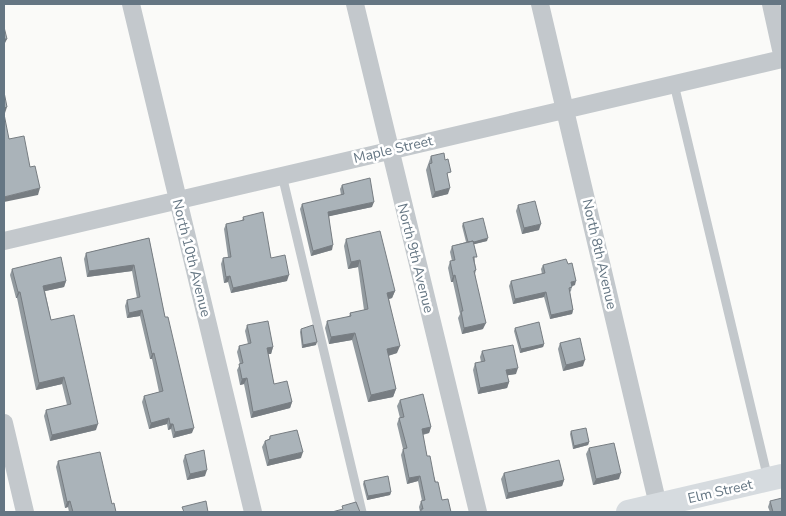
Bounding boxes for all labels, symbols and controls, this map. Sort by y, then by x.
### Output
street label: Maple Street [352,131,435,168]
street label: North 10th Avenue [168,197,215,319]
street label: North 8th Avenue [578,197,621,311]
street label: North 9th Avenue [393,201,438,315]
street label: Elm Street [686,475,755,508]

